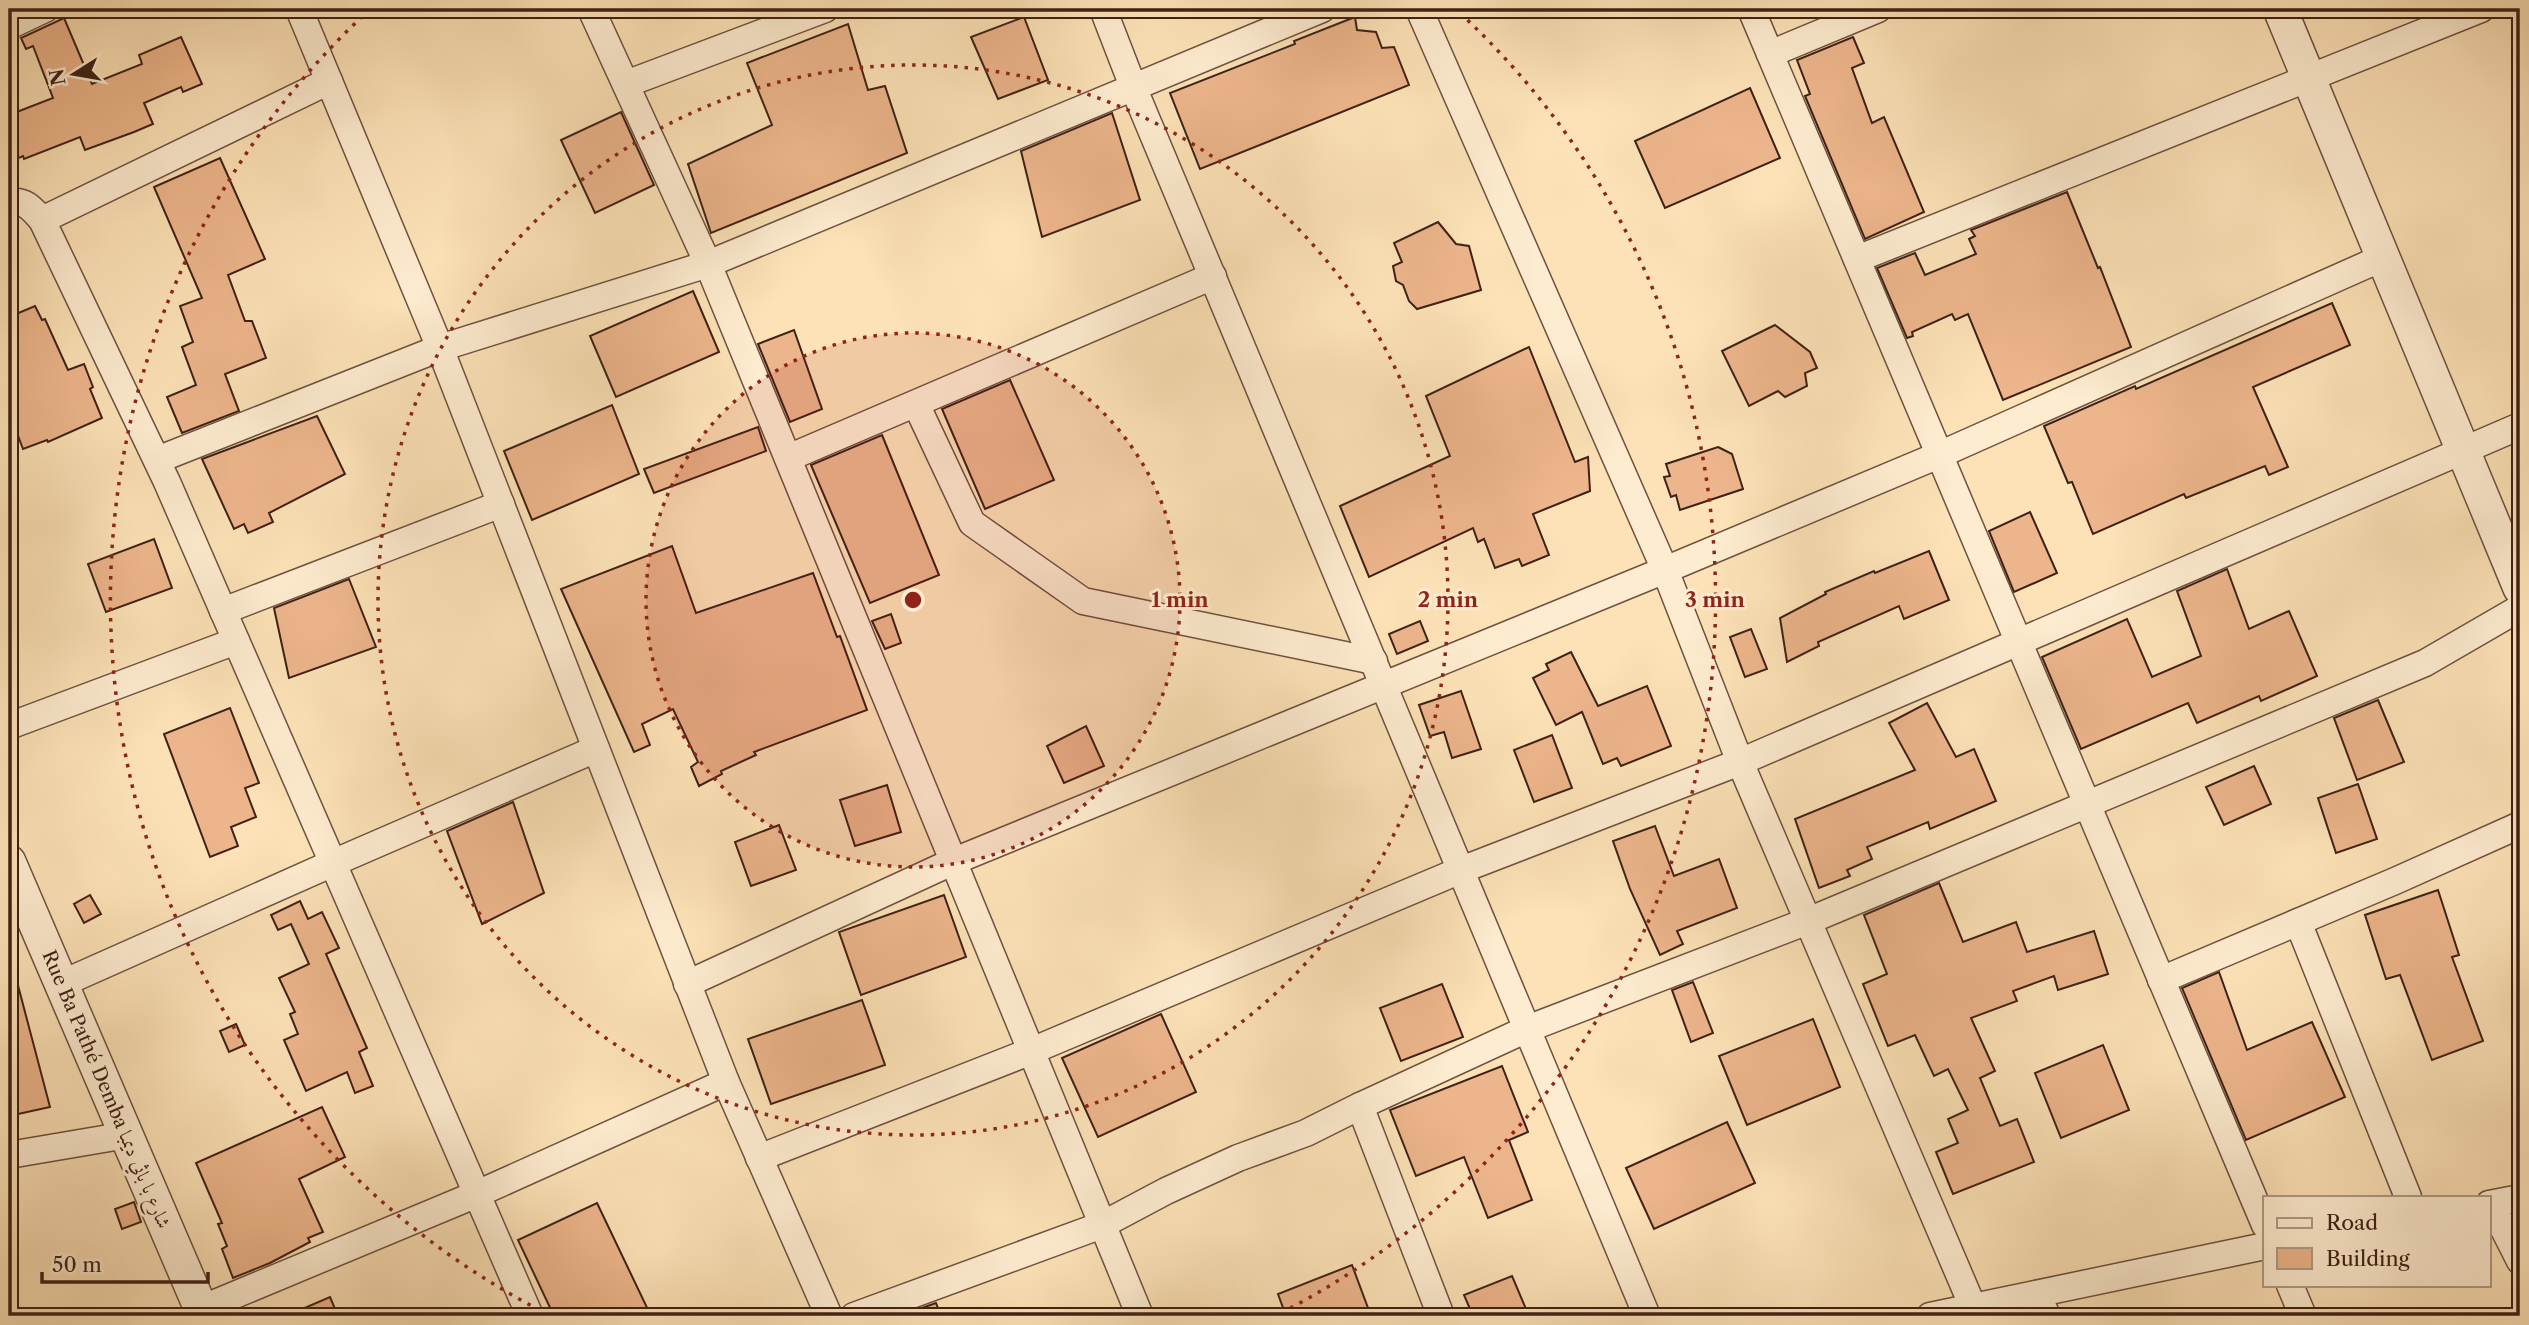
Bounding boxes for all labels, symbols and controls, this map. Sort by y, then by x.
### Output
north arrow [38,38,108,108]
text: N [45,67,71,87]
text: 1 min [1151,587,1209,612]
text: 2 min [1418,587,1479,612]
text: 3 min [1685,587,1746,612]
centre of rings [901,588,925,612]
street label: Rue Ba Pathé Demba شارع با باثي ديمبا [34,947,176,1233]
legend [2263,1196,2490,1286]
text: Road [2326,1210,2378,1235]
scale bar [42,1241,208,1285]
text: Building [2326,1246,2411,1271]
text: 50 m [52,1252,102,1277]

